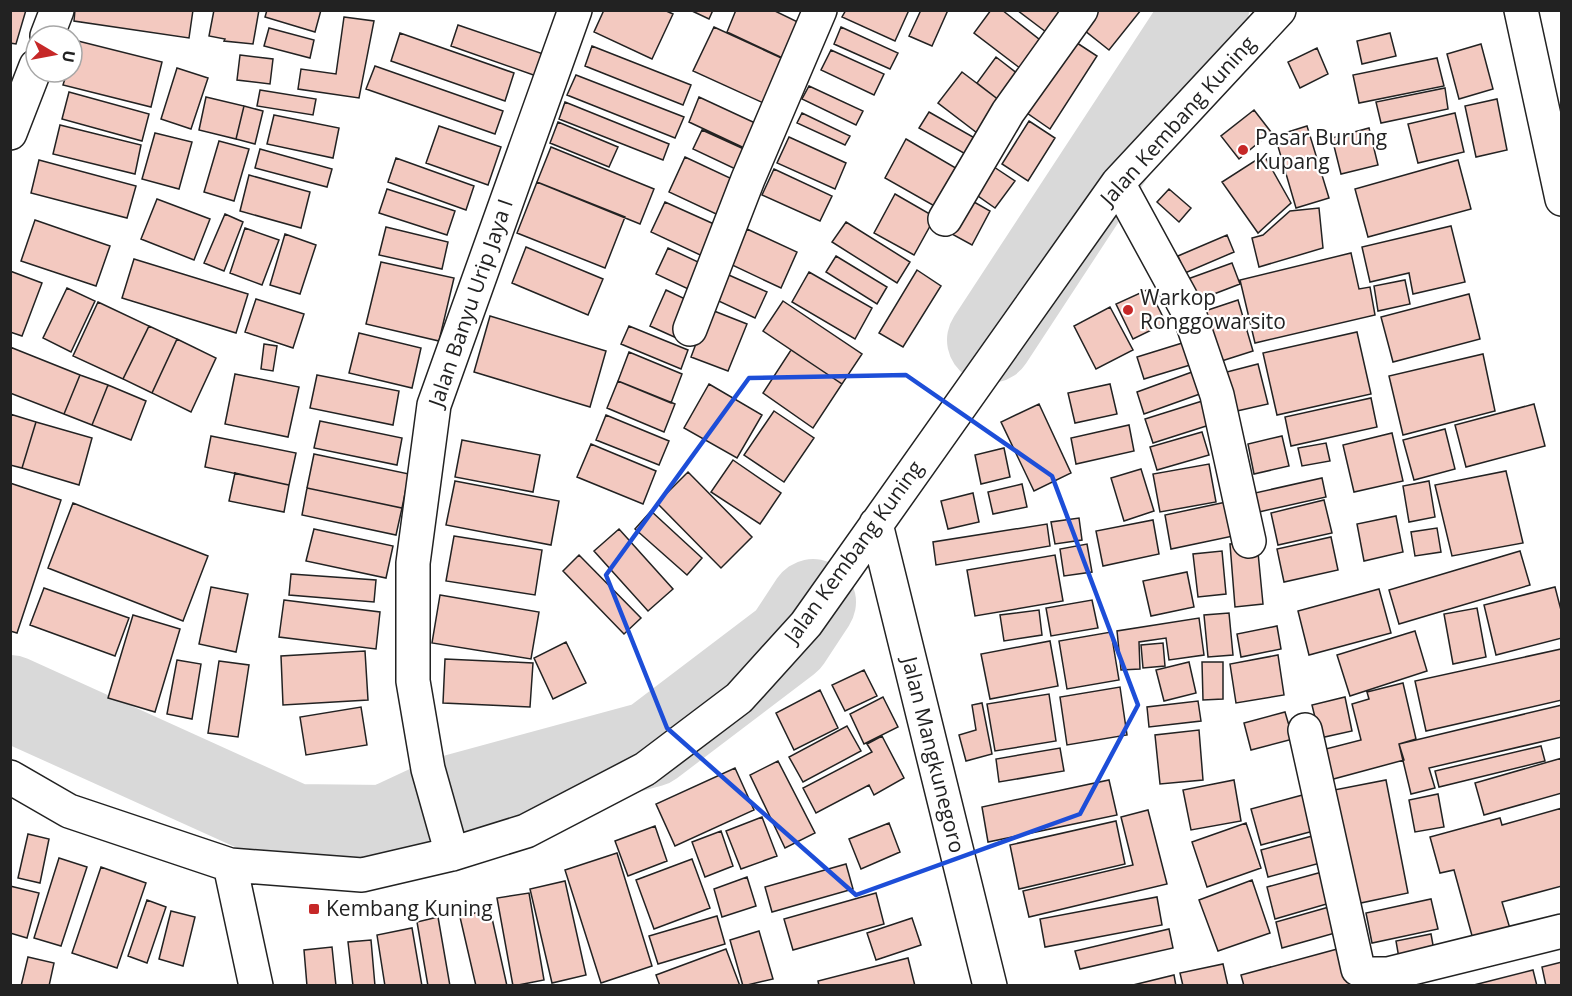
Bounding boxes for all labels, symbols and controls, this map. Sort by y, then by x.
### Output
north arrow [24,24,84,84]
street label: Jalan Kembang Kuning [1092,30,1261,213]
text: U [57,49,81,64]
place label: Pasar Burung Kupang [1255,123,1387,175]
marker: Pasar Burung Kupang [1236,143,1250,157]
street label: Jalan Banyu Urip Jaya I [421,195,519,412]
place label: Warkop Ronggowarsito [1140,283,1286,335]
marker: Warkop Ronggowarsito [1121,303,1135,317]
street label: Jalan Kembang Kuning [776,455,929,650]
street label: Jalan Mangkunegoro [896,652,972,856]
place label: Kembang Kuning [326,894,493,922]
marker: Kembang Kuning [307,902,321,916]

